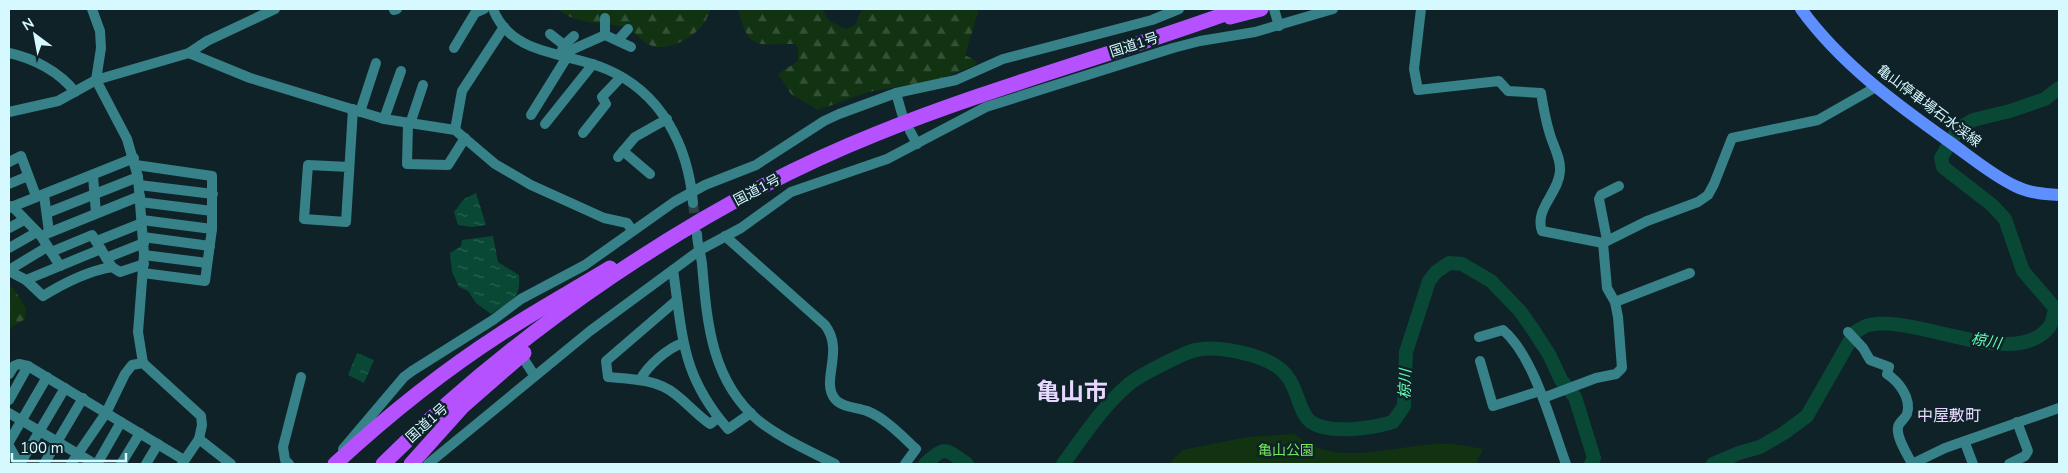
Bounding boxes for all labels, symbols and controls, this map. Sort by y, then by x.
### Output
north arrow [10,10,60,60]
text: N [19,14,38,35]
street label: 国道1号 [1107,28,1161,62]
street label: 亀山停車場石水渓線 [1873,60,1985,152]
street label: 国道1号 [730,170,784,210]
water label: 椋川 [1969,329,2004,354]
water label: 椋川 [1394,367,1416,399]
district label: 亀山市 [1036,376,1108,408]
street label: 国道1号 [402,399,452,447]
district label: 中屋敷町 [1917,405,1981,427]
scale bar [12,430,126,462]
text: 100 m [20,438,64,458]
park label: 亀山公園 [1258,441,1314,460]

